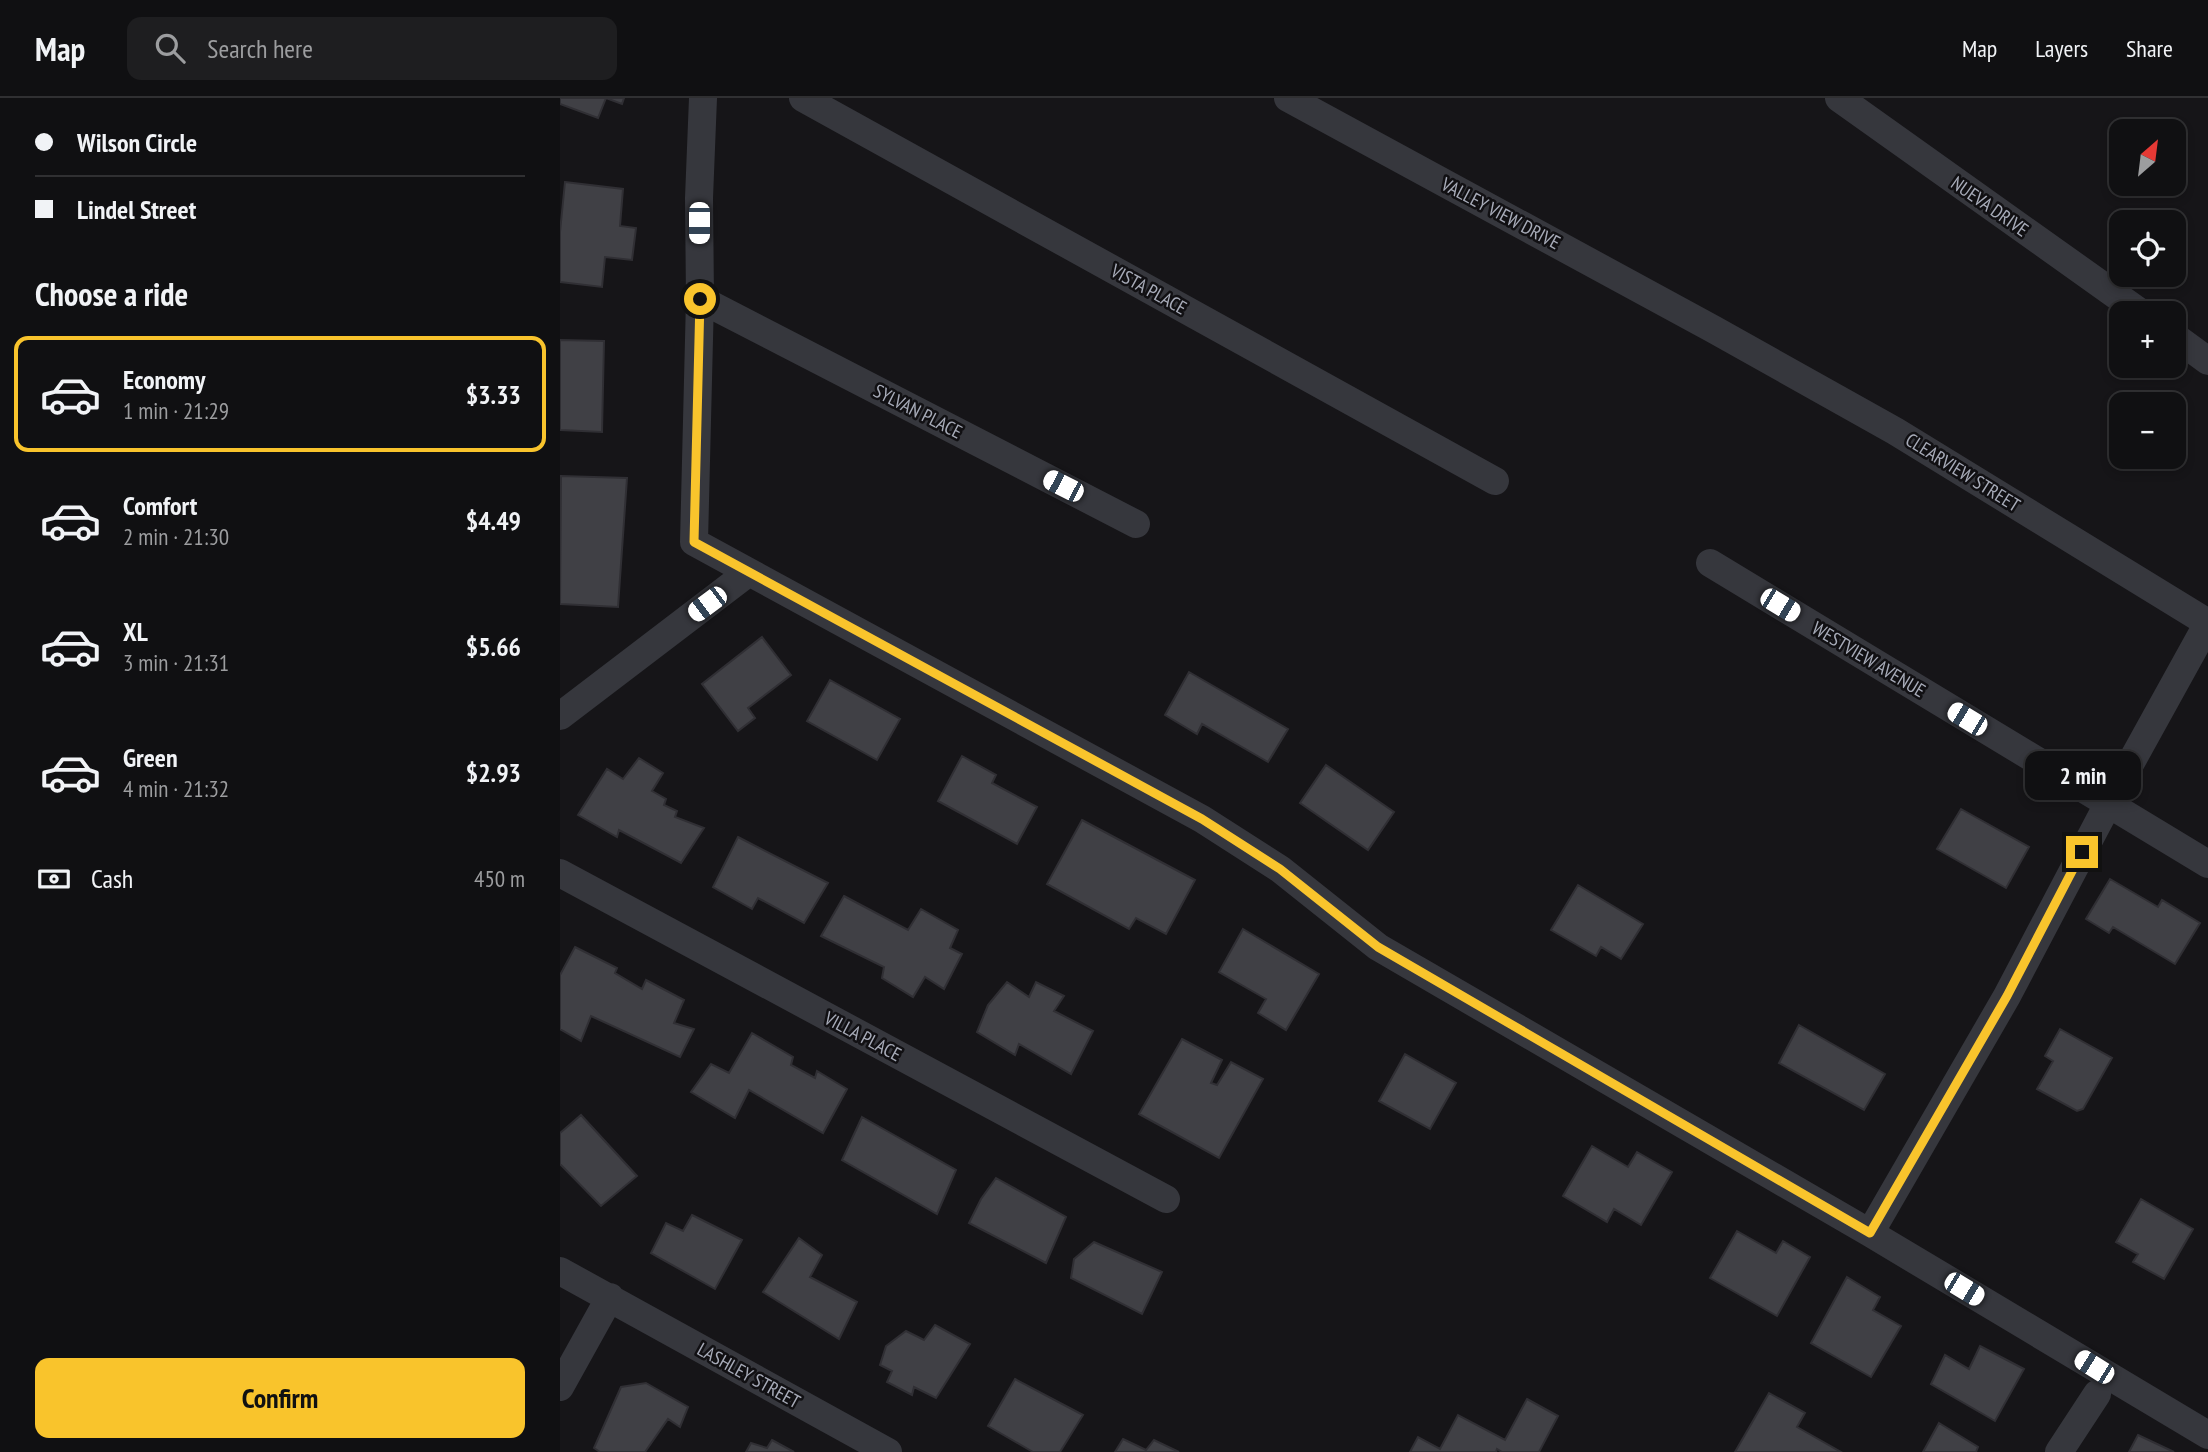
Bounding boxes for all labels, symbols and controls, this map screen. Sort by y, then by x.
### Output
search box [127,17,617,80]
text: Map [35,27,85,70]
icon: search [151,29,189,67]
text: Search here [207,32,313,65]
text: Map [1962,33,1997,64]
text: Layers [2035,33,2088,64]
text: Share [2126,33,2173,64]
north arrow [2109,119,2186,196]
map controls [2109,119,2186,469]
text: Wilson Circle [77,126,197,159]
street label: VALLEY VIEW DRIVE [1437,171,1564,254]
street label: NUEVA DRIVE [1947,171,2033,241]
text: Lindel Street [77,193,196,226]
car [689,202,710,244]
button: locate [2109,210,2186,287]
street label: VISTA PLACE [1106,258,1191,320]
text: Choose a ride [35,273,188,315]
route start [684,283,716,315]
button: + [2109,301,2186,378]
icon: car [39,363,102,426]
text: Economy [123,363,205,396]
text: $3.33 [466,378,521,411]
street label: SYLVAN PLACE [870,378,966,444]
button: − [2109,392,2186,469]
text: 1 min · 21:29 [123,396,229,425]
street label: CLEARVIEW STREET [1901,427,2025,517]
car [1040,467,1087,505]
icon: car [39,489,102,552]
text: Comfort [123,489,197,522]
text: $4.49 [466,504,521,537]
text: 2 min · 21:30 [123,522,229,551]
car [684,583,731,625]
car [1757,585,1804,625]
icon: car [39,615,102,678]
text: XL [123,615,148,648]
street label: WESTVIEW AVENUE [1808,616,1930,702]
text: $5.66 [466,630,521,663]
text: 3 min · 21:31 [123,648,229,677]
car [1944,699,1991,739]
icon: car [39,741,102,804]
text: Green [123,741,178,774]
callout: 2 min [2024,750,2140,800]
text: $2.93 [466,756,521,789]
text: 2 min [2060,761,2106,790]
text: 4 min · 21:32 [123,774,229,803]
route end [2066,836,2098,868]
icon: cash [35,860,73,898]
text: Cash [91,862,133,895]
text: 450 m [474,864,525,893]
street label: VILLA PLACE [820,1005,906,1066]
car [1941,1269,1988,1309]
street label: LASHLEY STREET [693,1337,805,1413]
car [2071,1347,2118,1387]
button: Confirm [35,1358,525,1438]

